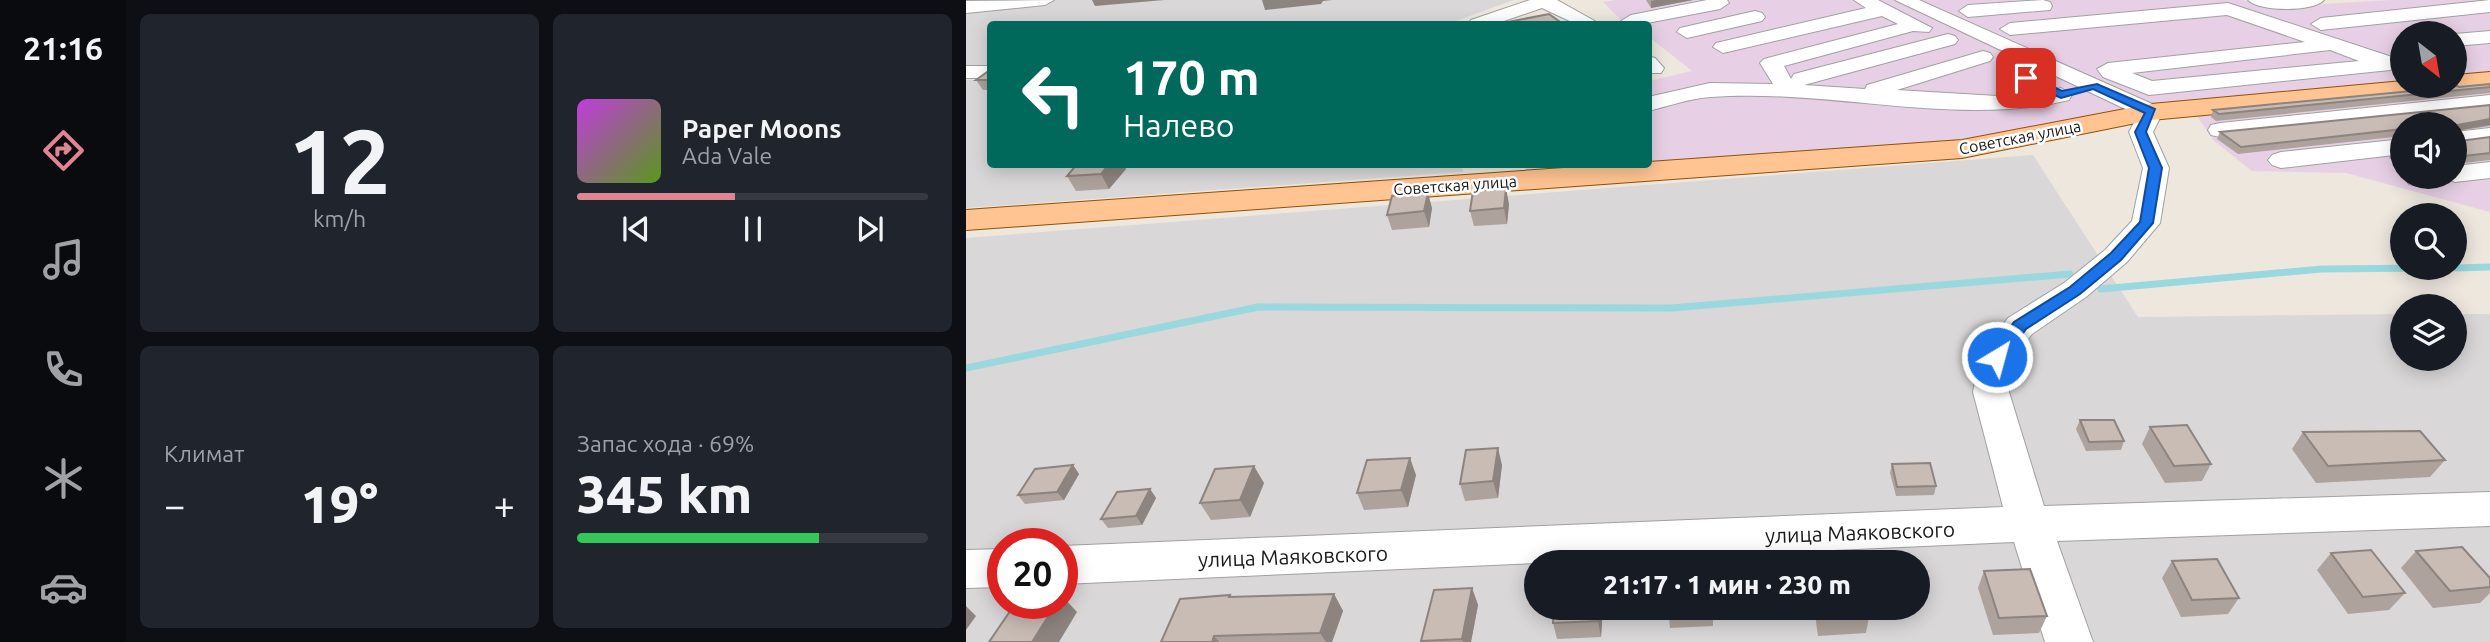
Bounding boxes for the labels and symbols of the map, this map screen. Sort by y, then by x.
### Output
north arrow [2390,21,2468,98]
pin [1996,48,2056,108]
street label: Советская улица [1957,116,2083,158]
street label: Советская улица [1393,172,1517,198]
position arrow [1960,320,2034,394]
street label: улица Маяковского [1765,517,1955,547]
speed limit sign: 20 [987,528,1078,619]
street label: улица Маяковского [1198,541,1388,571]

